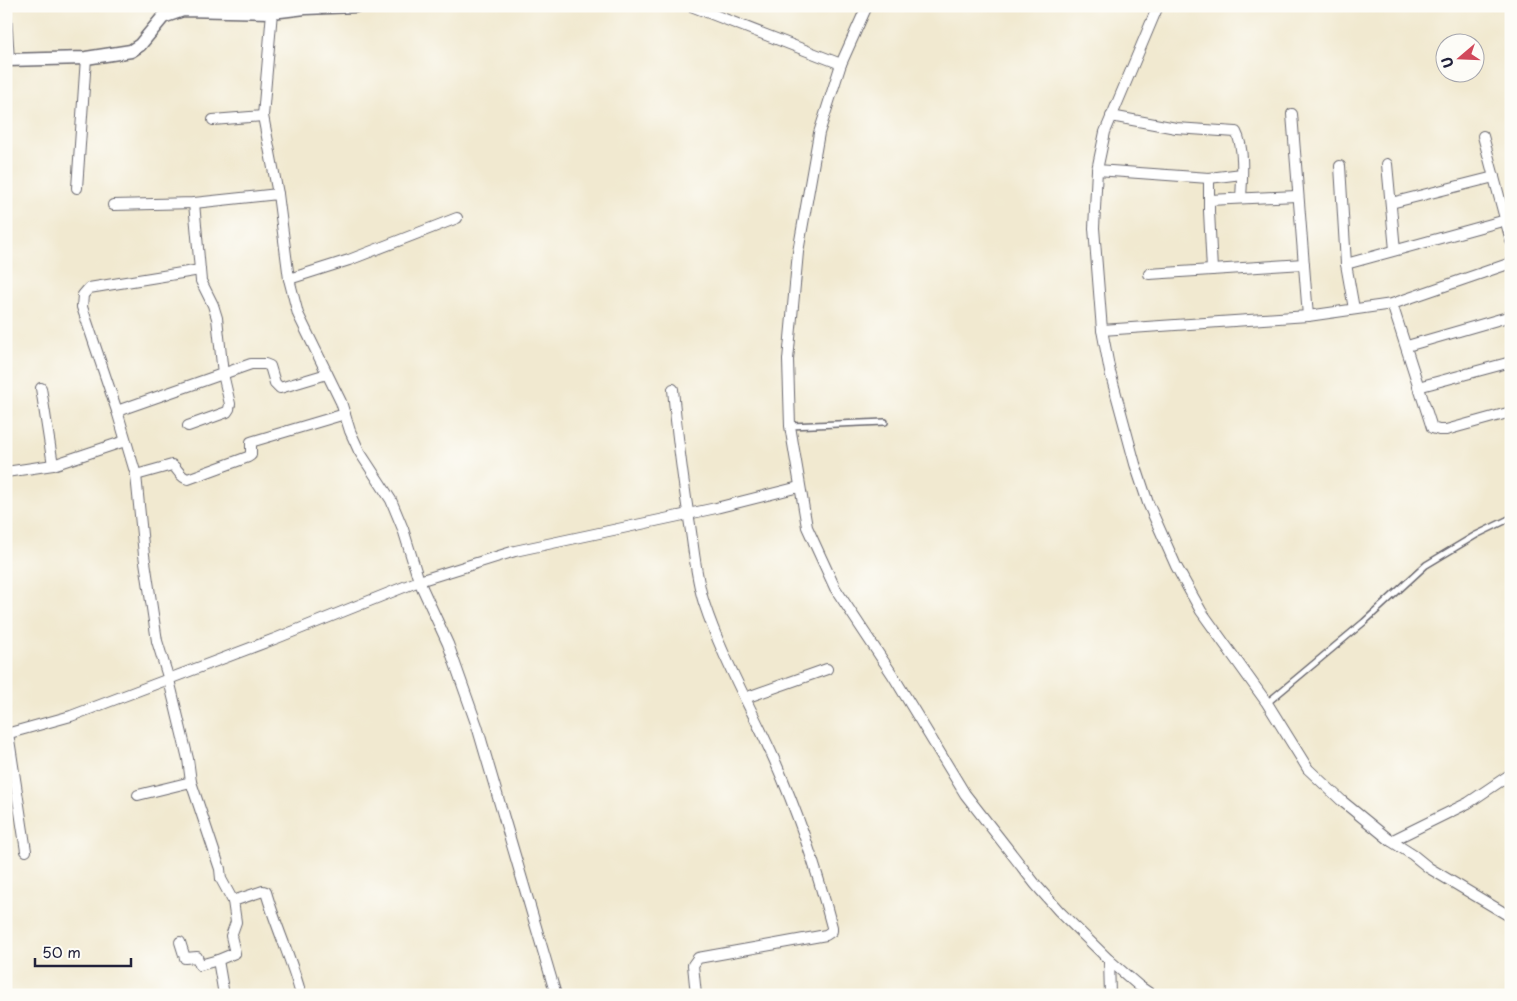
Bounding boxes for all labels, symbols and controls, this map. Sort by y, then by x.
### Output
north arrow [1434,32,1484,82]
text: U [1436,54,1459,71]
scale bar [35,936,131,968]
text: 50 m [42,940,81,963]

